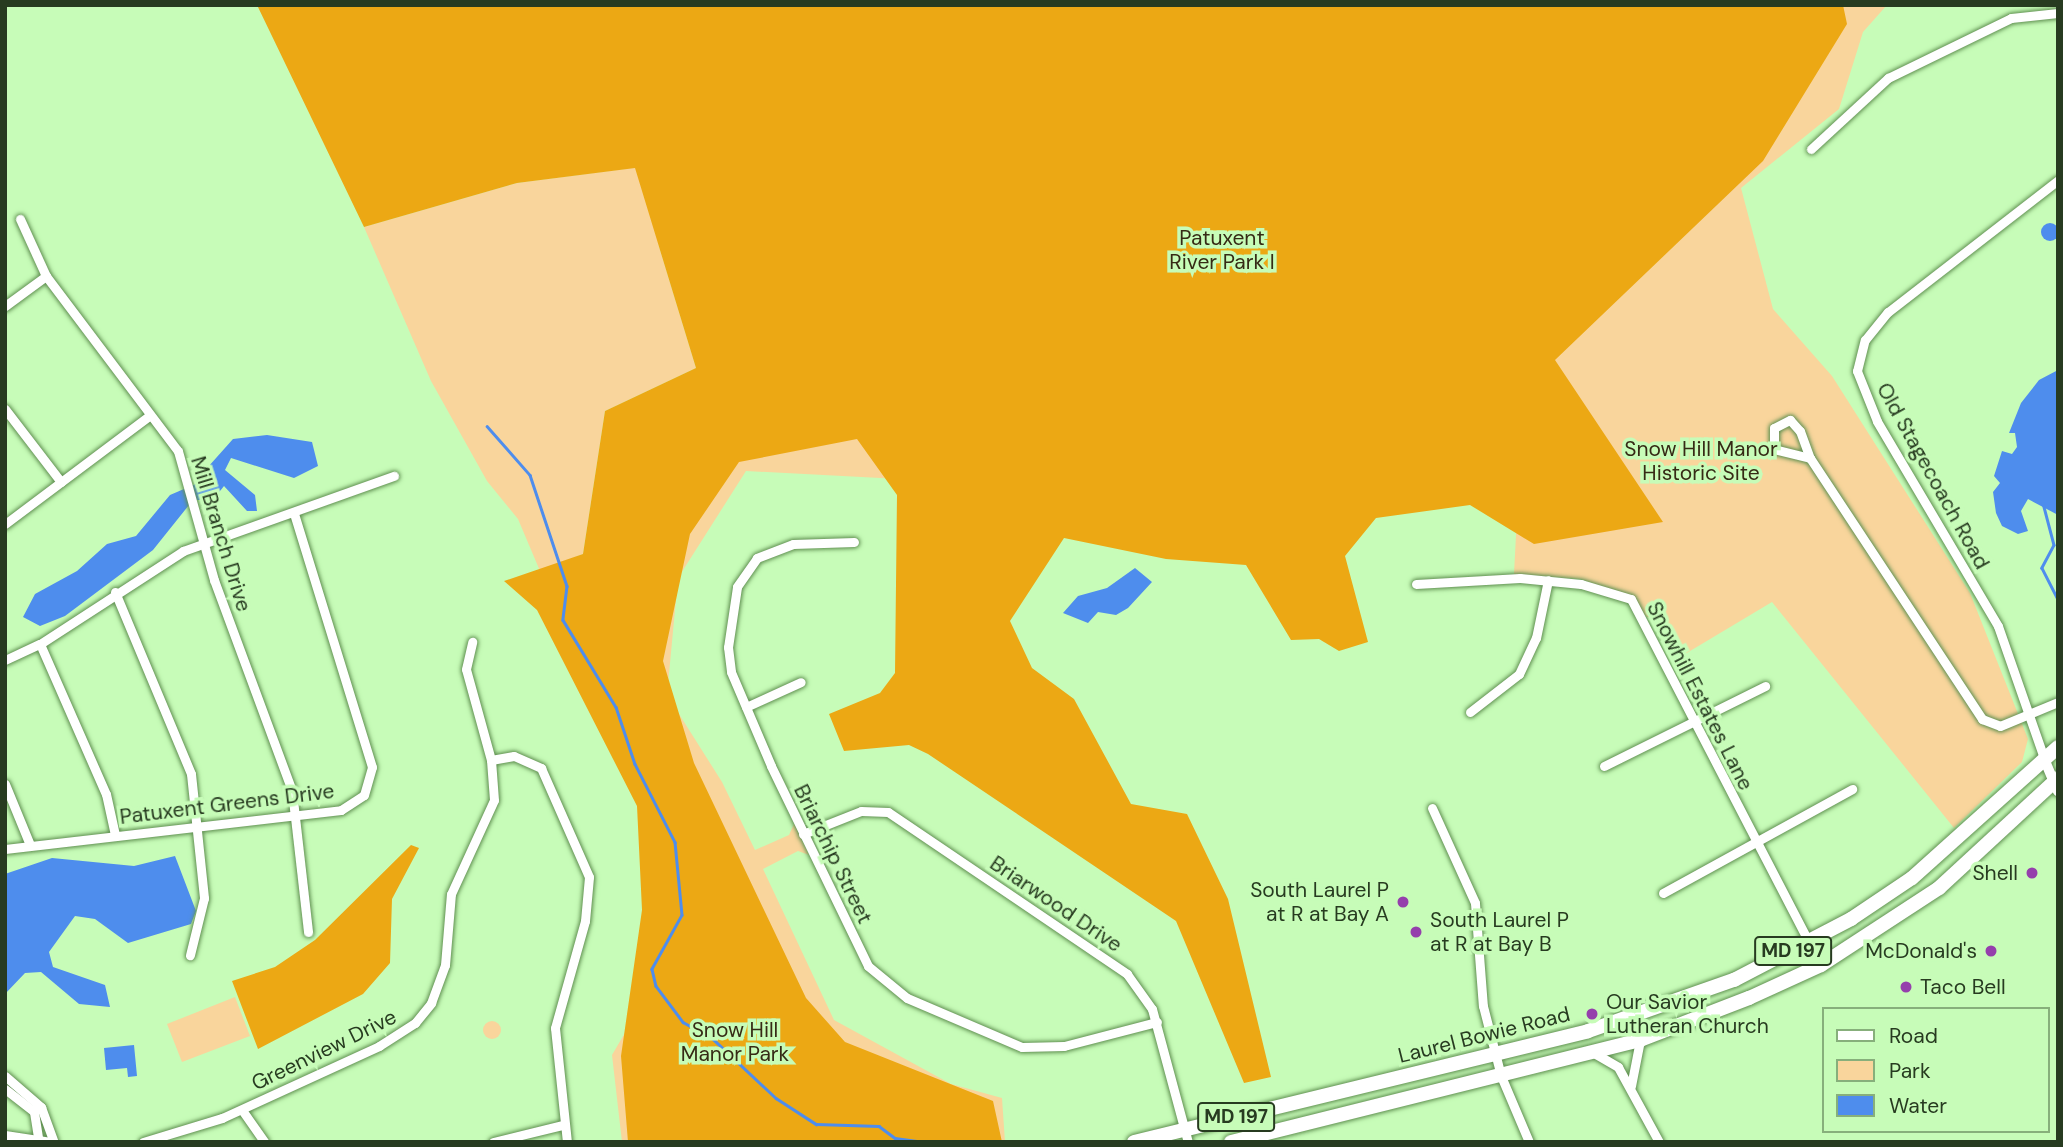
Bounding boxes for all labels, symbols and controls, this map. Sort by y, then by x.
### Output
park label: Patuxent River Park I [1169,225,1275,275]
street label: Old Stagecoach Road [1871,378,1995,574]
park label: Snow Hill Manor Historic Site [1624,436,1778,486]
street label: Mill Branch Drive [185,453,257,615]
street label: Snowhill Estates Lane [1642,598,1758,794]
street label: Patuxent Greens Drive [118,778,336,830]
street label: Briarchip Street [788,780,878,928]
street label: Briarwood Drive [985,851,1127,957]
place label: Shell [1972,860,2018,886]
marker: Shell [2024,865,2040,881]
place label: South Laurel P at R at Bay A [1250,877,1389,927]
marker: South Laurel P at R at Bay A [1395,894,1411,910]
place label: South Laurel P at R at Bay B [1430,907,1569,957]
marker: South Laurel P at R at Bay B [1408,924,1424,940]
road number: MD 197 [1753,936,1833,967]
place label: McDonald's [1865,938,1977,964]
marker: McDonald's [1983,943,1999,959]
place label: Taco Bell [1920,974,2006,1000]
marker: Taco Bell [1898,979,1914,995]
place label: Our Savior Lutheran Church [1606,989,1769,1039]
street label: Laurel Bowie Road [1395,1001,1573,1069]
street label: Greenview Drive [247,1004,401,1096]
marker: Our Savior Lutheran Church [1584,1006,1600,1022]
legend [1822,1007,2049,1133]
park label: Snow Hill Manor Park [681,1017,789,1067]
text: Road [1889,1022,1938,1050]
text: Park [1889,1057,1930,1085]
text: Water [1889,1092,1947,1120]
road number: MD 197 [1196,1102,1276,1133]

